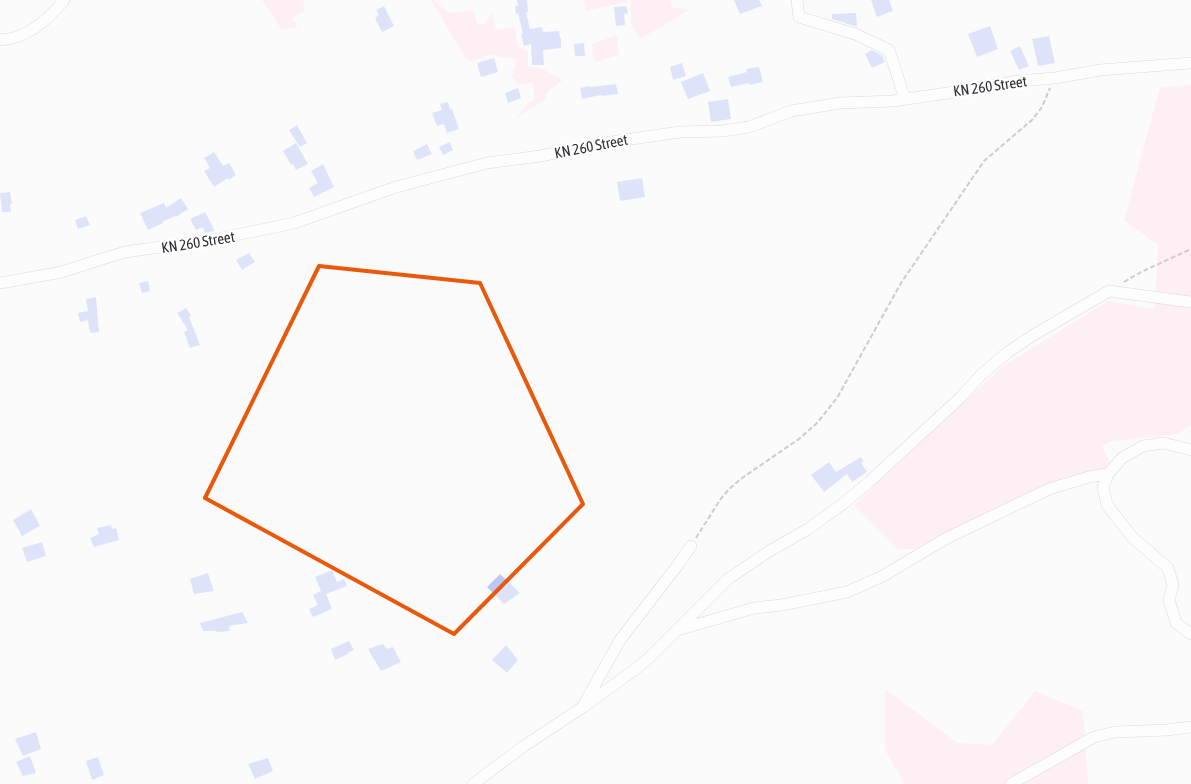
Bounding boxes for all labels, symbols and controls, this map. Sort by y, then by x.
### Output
street label: KN 260 Street [952,72,1028,100]
street label: KN 260 Street [553,131,629,161]
street label: KN 260 Street [160,228,236,256]

